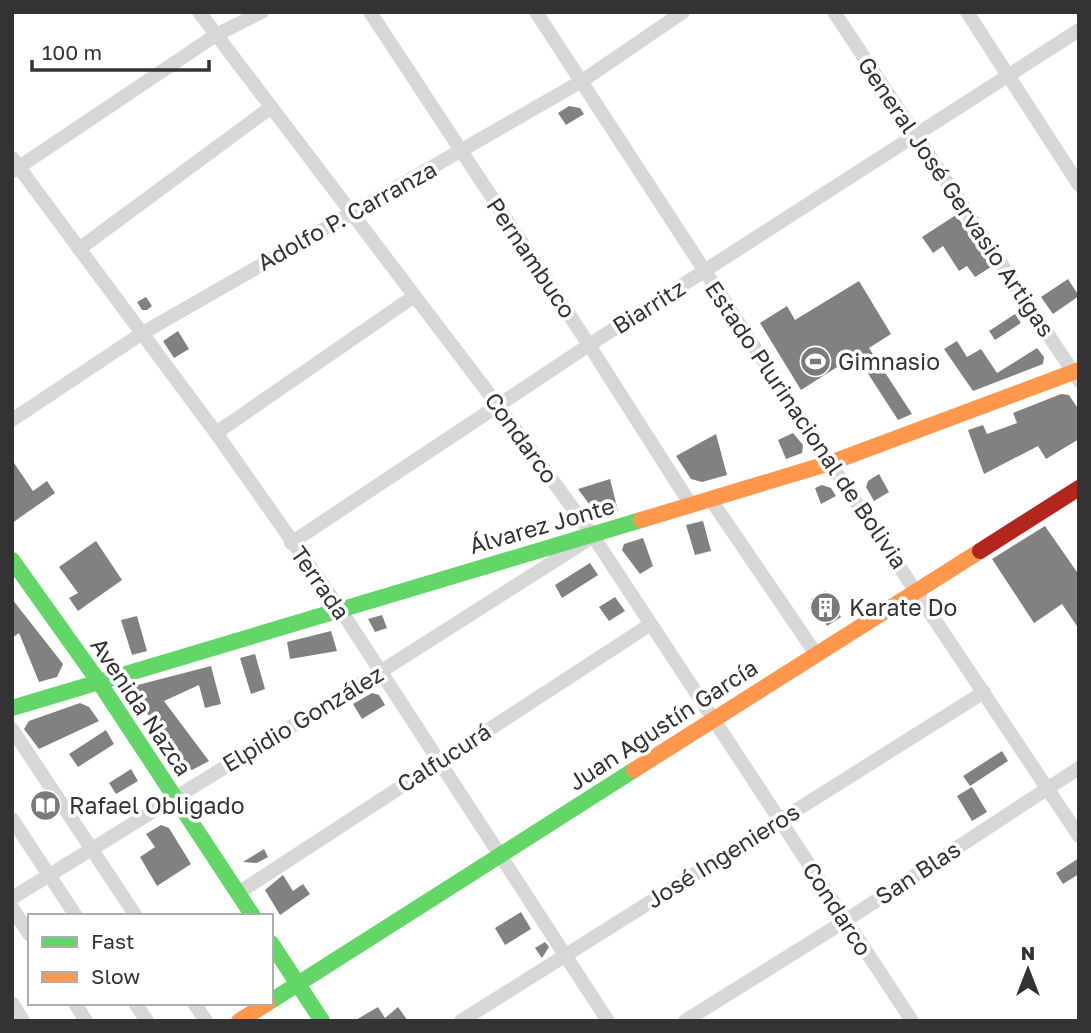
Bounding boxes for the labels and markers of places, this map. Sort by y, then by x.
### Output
sports icon: Gimnasio [798,345,832,379]
place label: Gimnasio [838,347,940,375]
building icon: Karate Do [809,591,843,625]
place label: Karate Do [849,593,957,621]
library icon: Rafael Obligado [29,789,63,823]
place label: Rafael Obligado [69,791,245,819]

